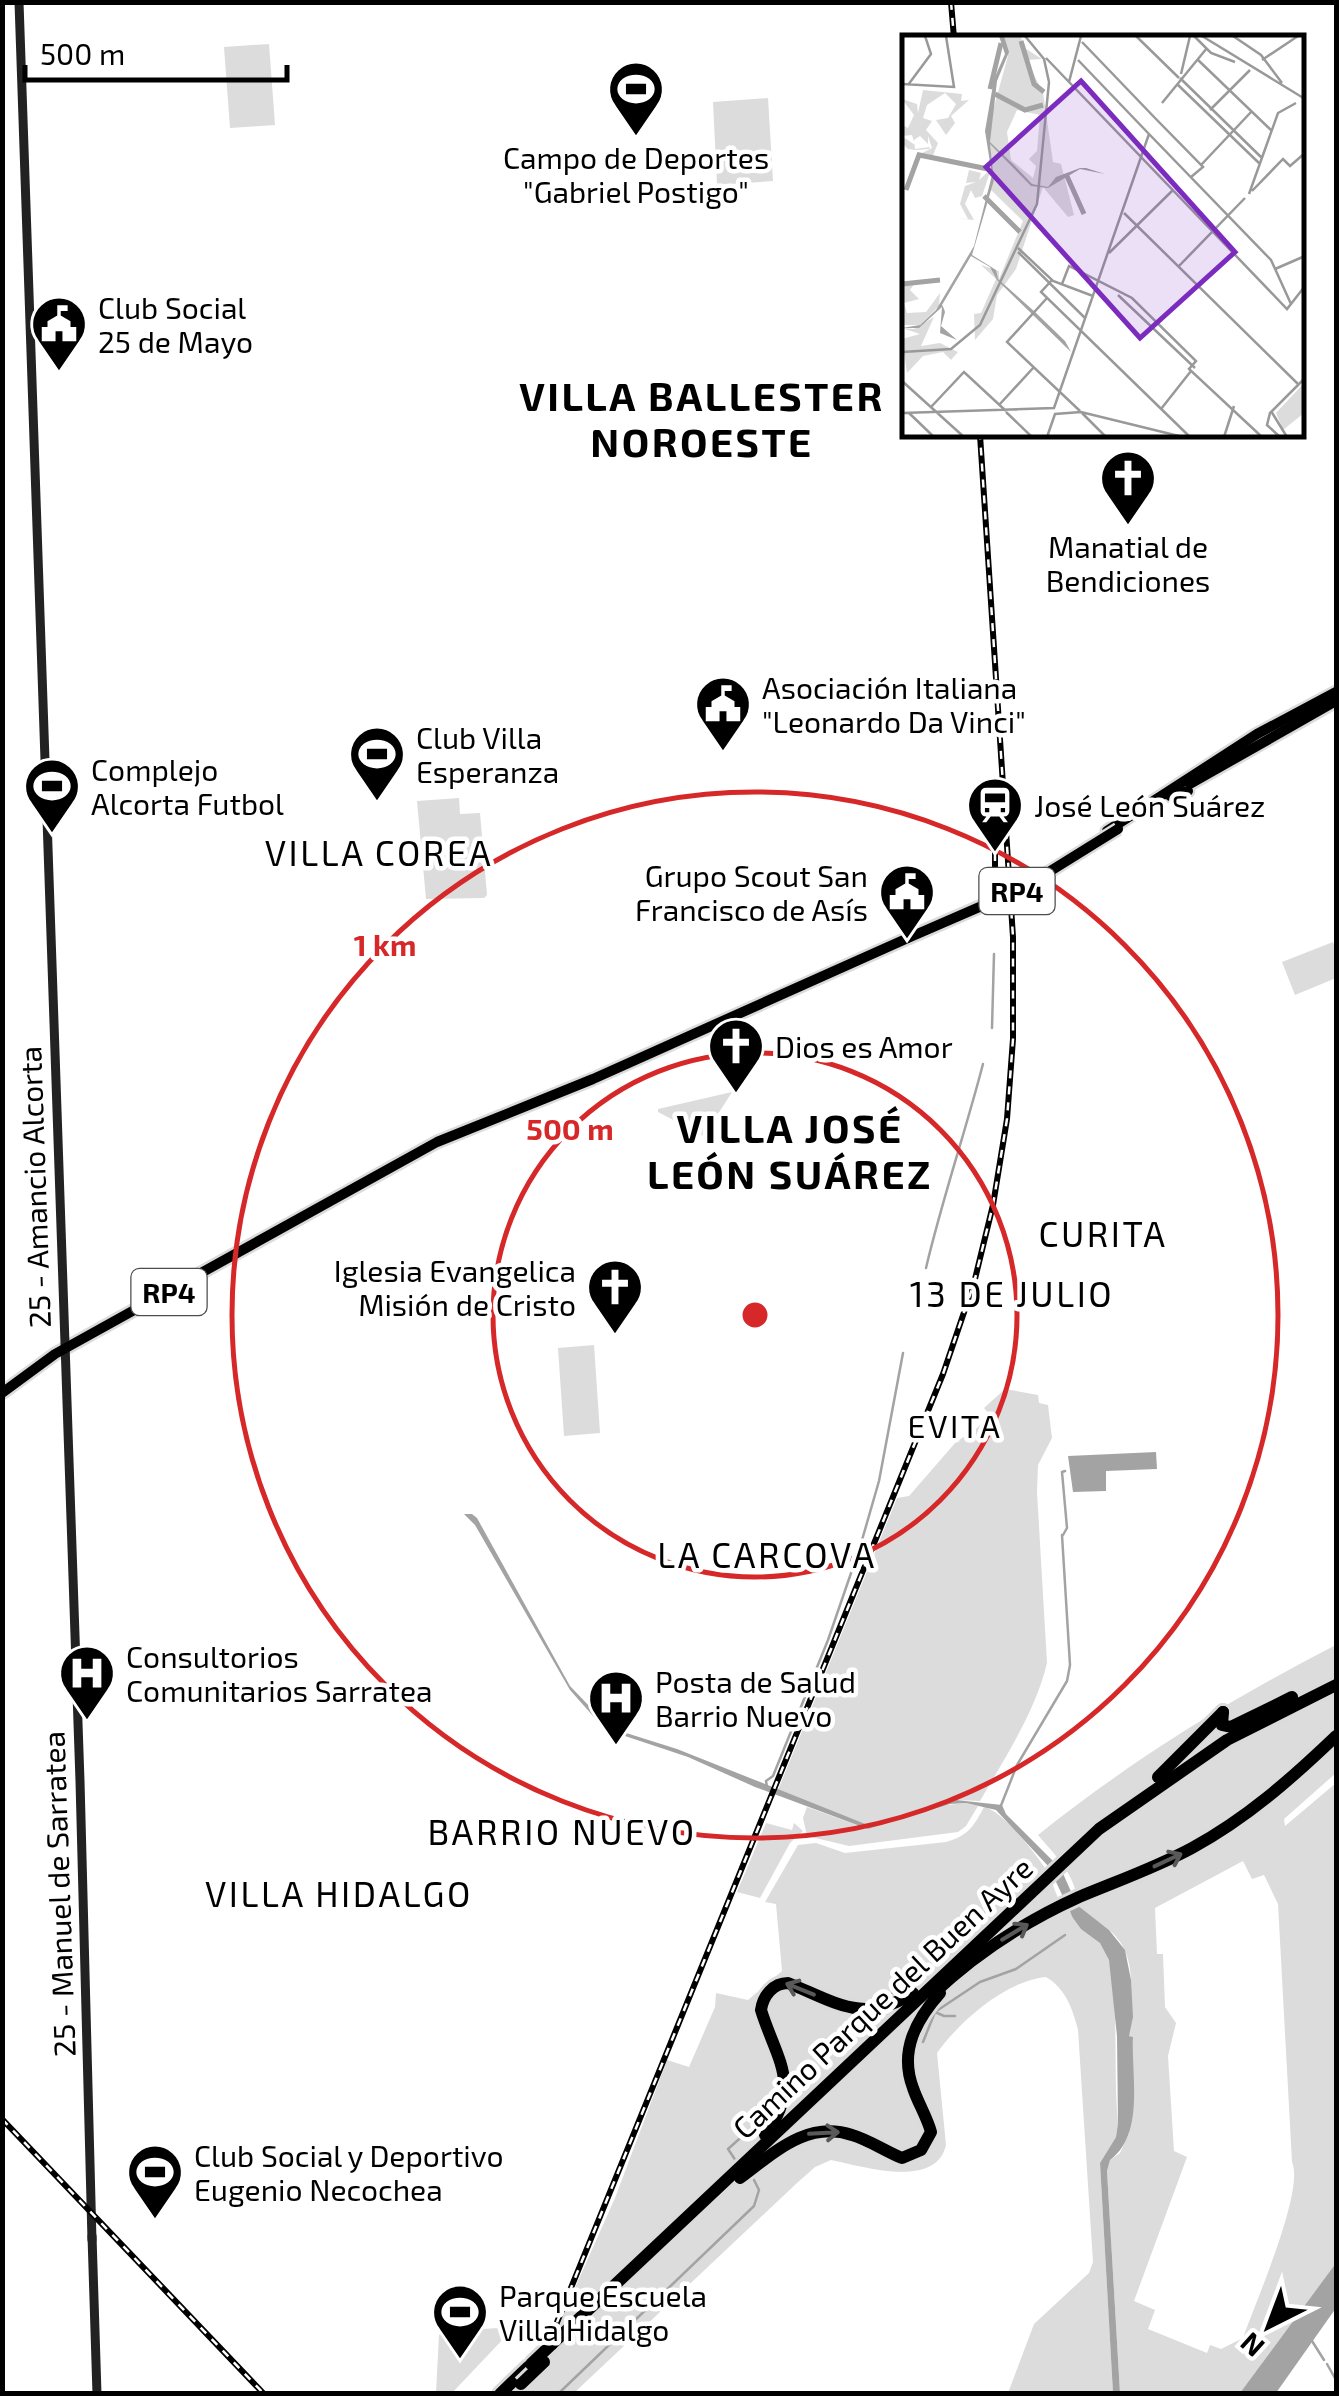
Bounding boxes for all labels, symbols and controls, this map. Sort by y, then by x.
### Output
scale bar [25,20,288,82]
text: 500 m [40,35,125,71]
inset map [902,35,1304,438]
sports icon: Campo de Deportes "Gabriel Postigo" [606,59,666,138]
place label: Campo de Deportes "Gabriel Postigo" [503,139,769,209]
place label: Club Social 25 de Mayo [98,289,253,359]
public building icon: Club Social 25 de Mayo [29,294,89,373]
district label: VILLA BALLESTER NOROESTE [519,371,885,465]
church icon: Manatial de Bendiciones [1098,448,1158,527]
place label: Manatial de Bendiciones [1046,528,1210,598]
place label: Asociación Italiana "Leonardo Da Vinci" [762,669,1026,739]
public building icon: Asociación Italiana "Leonardo Da Vinci" [693,674,753,753]
place label: Club Villa Esperanza [416,719,559,789]
sports icon: Club Villa Esperanza [347,724,407,803]
place label: Complejo Alcorta Futbol [91,751,284,821]
sports icon: Complejo Alcorta Futbol [22,756,82,835]
station icon: José León Suárez [965,775,1025,854]
place label: José León Suárez [1034,787,1265,823]
district label: VILLA COREA [265,831,493,873]
place label: Grupo Scout San Francisco de Asís [635,857,868,927]
public building icon: Grupo Scout San Francisco de Asís [877,862,937,941]
road number: RP4 [980,868,1054,914]
text: 1 km [354,926,416,962]
church icon: Dios es Amor [706,1016,766,1095]
place label: Dios es Amor [775,1028,953,1064]
street label: 25 - Amancio Alcorta [11,1045,57,1329]
district label: VILLA JOSÉ LEÓN SUÁREZ [647,1103,933,1197]
text: 500 m [526,1110,614,1146]
district label: CURITA [1038,1212,1168,1254]
place label: Iglesia Evangelica Misión de Cristo [334,1252,576,1322]
church icon: Iglesia Evangelica Misión de Cristo [585,1257,645,1336]
road number: RP4 [132,1269,206,1315]
district label: 13 DE JULIO [910,1272,1114,1314]
centre of rings [737,1297,773,1333]
district label: EVITA [908,1406,1002,1444]
district label: LA CARCOVA [657,1533,877,1575]
place label: Consultorios Comunitarios Sarratea [126,1638,433,1708]
hospital icon: Consultorios Comunitarios Sarratea [57,1643,117,1722]
place label: Posta de Salud Barrio Nuevo [655,1663,856,1733]
hospital icon: Posta de Salud Barrio Nuevo [586,1668,646,1747]
street label: 25 - Manuel de Sarratea [34,1731,82,2057]
district label: BARRIO NUEVO [427,1810,697,1852]
street label: Camino Parque del Buen Ayre [725,1849,1039,2145]
one-way arrow [1152,1849,1182,1868]
district label: VILLA HIDALGO [205,1872,473,1914]
one-way arrow [1000,1922,1029,1942]
one-way arrow [785,1978,816,1996]
one-way arrow [807,2123,840,2142]
place label: Club Social y Deportivo Eugenio Necochea [194,2137,504,2207]
sports icon: Club Social y Deportivo Eugenio Necochea [125,2142,185,2221]
north arrow [1219,2276,1319,2376]
place label: Parque Escuela Villa Hidalgo [499,2277,707,2347]
sports icon: Parque Escuela Villa Hidalgo [430,2282,490,2361]
text: N [1233,2326,1270,2365]

